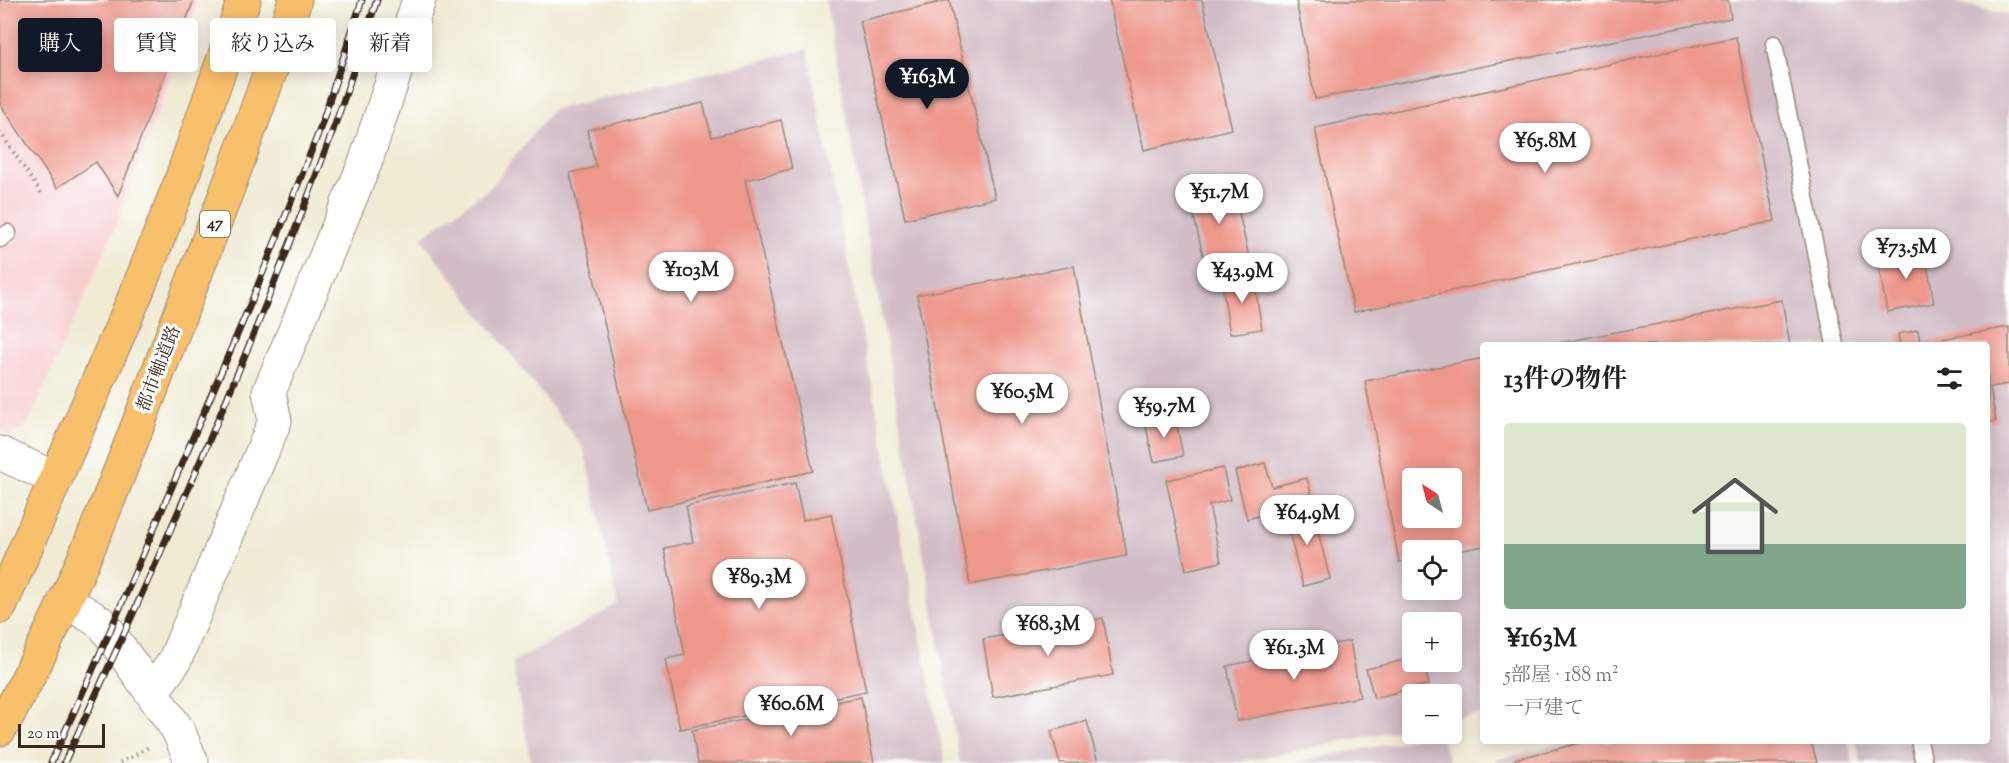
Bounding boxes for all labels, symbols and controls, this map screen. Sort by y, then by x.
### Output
chip: 購入 [18,18,102,72]
chip: 賃貸 [114,18,198,72]
chip: 絞り込み [210,18,336,72]
chip: 新着 [348,18,432,72]
pin: ¥163M [885,59,969,110]
text: ¥163M [899,64,955,93]
pin: ¥65.8M [1496,123,1594,174]
text: ¥65.8M [1513,128,1577,157]
pin: ¥51.7M [1170,174,1268,225]
text: ¥51.7M [1189,179,1249,208]
road number: 47 [200,211,230,237]
pin: ¥73.5M [1857,229,1955,280]
text: ¥73.5M [1875,234,1937,263]
pin: ¥103M [649,252,733,303]
pin: ¥43.9M [1193,253,1291,304]
text: ¥103M [663,257,719,286]
text: ¥43.9M [1211,258,1273,287]
street label: 都市軸道路 [132,322,188,416]
text: 13件の物件 [1504,362,1627,399]
icon: filters [1933,362,1966,395]
pin: ¥60.5M [973,374,1071,425]
text: ¥60.5M [990,379,1054,408]
pin: ¥59.7M [1115,388,1213,439]
text: ¥59.7M [1133,393,1195,422]
icon: home [1681,462,1789,570]
north arrow [1402,468,1462,528]
map controls [1402,468,1462,744]
pin: ¥64.9M [1258,495,1356,546]
text: ¥64.9M [1274,500,1340,529]
button: locate [1402,540,1462,600]
pin: ¥89.3M [710,559,808,610]
text: ¥89.3M [726,564,792,593]
pin: ¥68.3M [999,606,1097,657]
text: ¥68.3M [1016,611,1080,640]
button: + [1402,612,1462,672]
text: ¥163M [1504,621,1577,658]
pin: ¥61.3M [1245,630,1343,681]
text: ¥61.3M [1263,635,1325,664]
text: 5部屋 · 188 m² [1504,662,1619,691]
button: − [1402,684,1462,744]
pin: ¥60.6M [742,686,840,737]
text: ¥60.6M [758,691,824,720]
text: 一戸建て [1504,695,1584,724]
scale bar [18,721,105,748]
text: 20 m [27,723,60,746]

